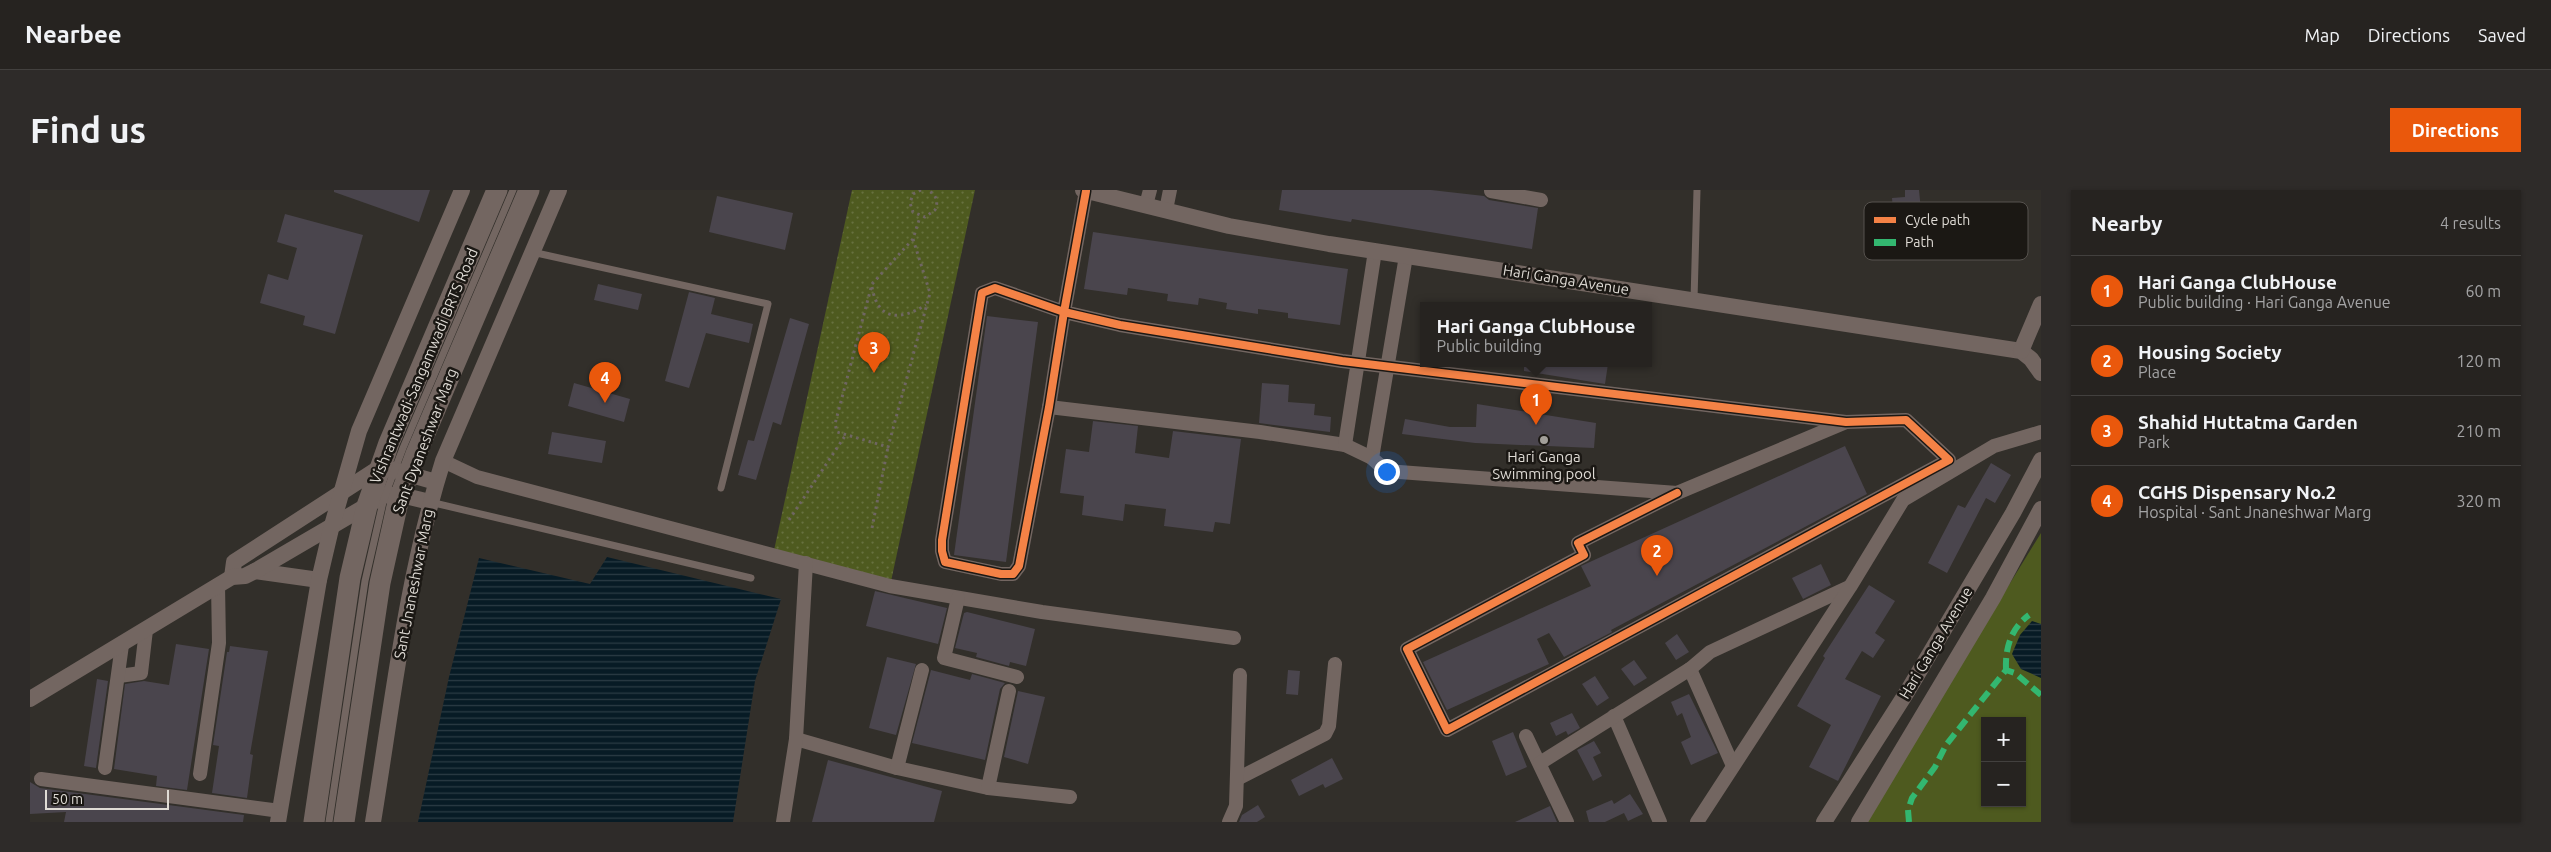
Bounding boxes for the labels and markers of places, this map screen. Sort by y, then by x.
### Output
pin: 3 [858,332,890,373]
pin: 4 [589,362,621,403]
pin: 1 [1520,384,1552,425]
marker: Hari Ganga Swimming pool [1538,434,1550,446]
place label: Hari Ganga Swimming pool [1492,448,1596,482]
pin: 2 [1641,535,1673,576]

